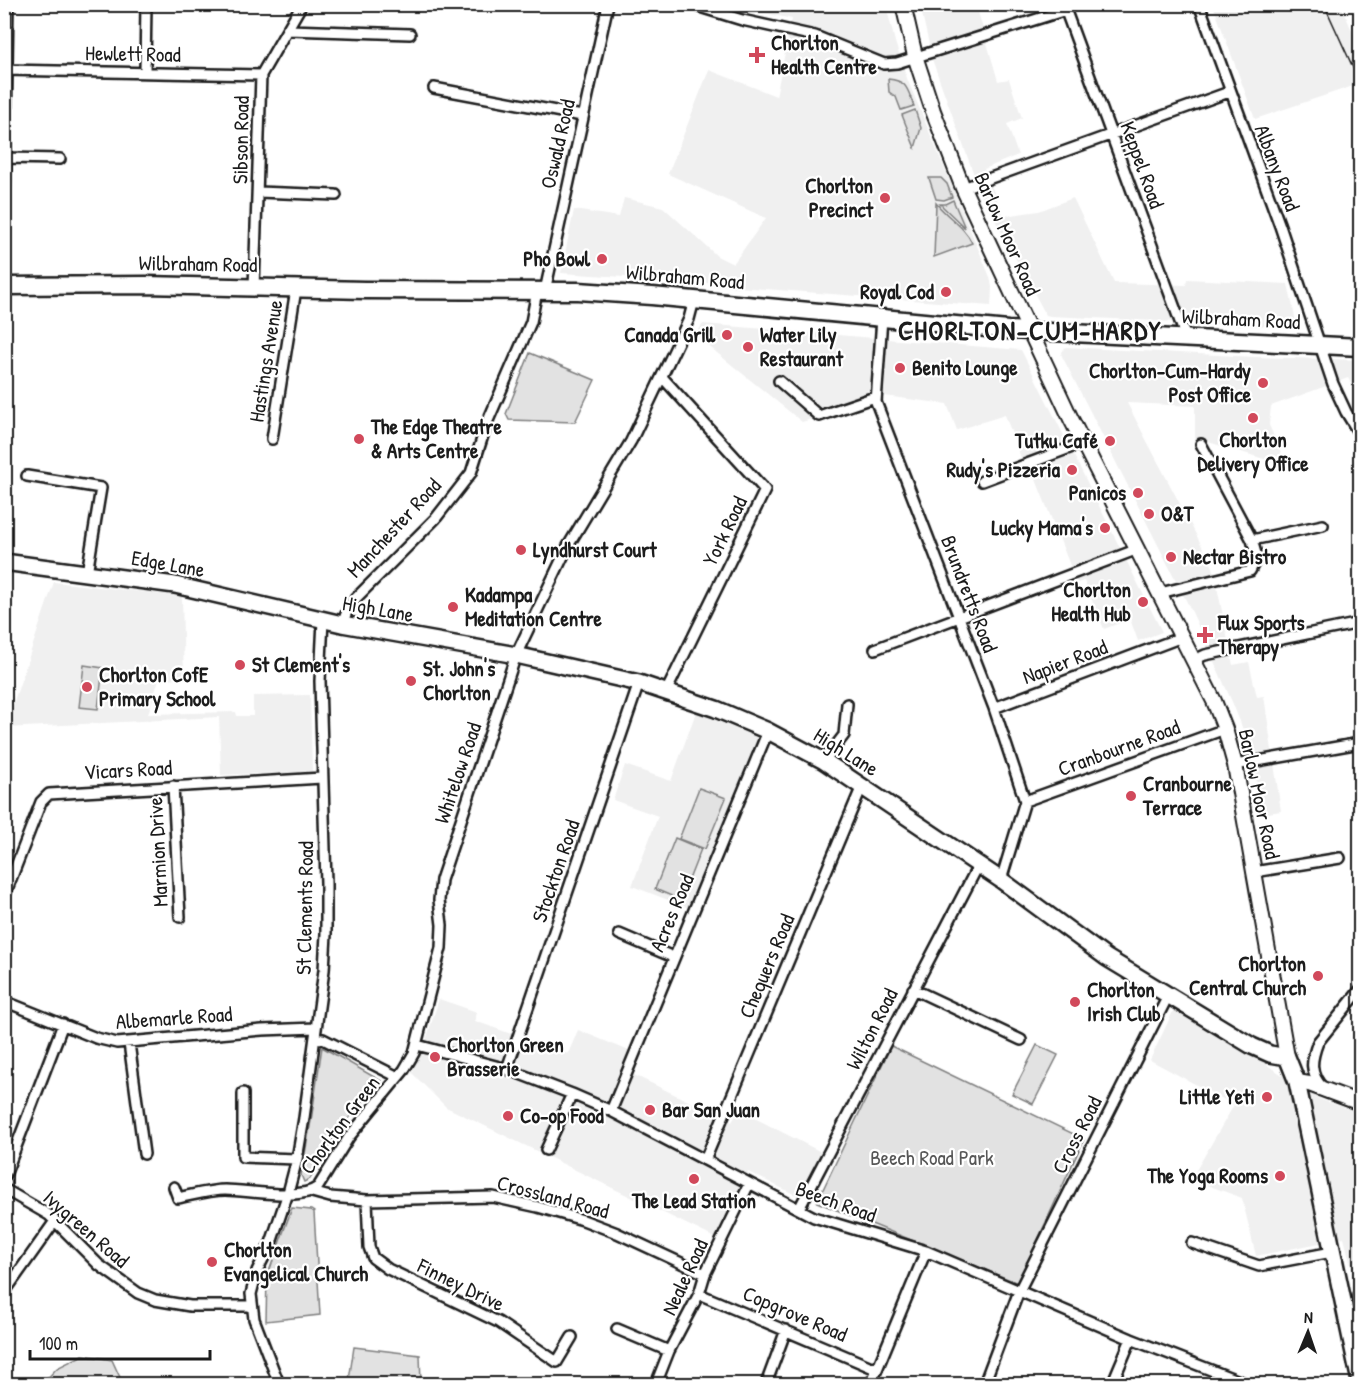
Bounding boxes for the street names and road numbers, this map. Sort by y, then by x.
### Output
street label: Hewlett Road [85,38,181,69]
street label: Sibson Road [225,96,256,184]
street label: Oswald Road [533,96,582,191]
street label: Keppel Road [1113,117,1172,212]
street label: Albany Road [1248,120,1307,215]
street label: Barlow Moor Road [967,167,1048,300]
street label: Wilbraham Road [138,248,258,279]
street label: Wilbraham Road [625,257,745,296]
street label: Hastings Avenue [242,298,289,424]
street label: Wilbraham Road [1181,301,1301,336]
street label: Manchester Road [340,471,447,584]
street label: York Road [695,491,754,570]
street label: Brundretts Road [934,531,1005,656]
street label: Edge Lane [129,543,207,584]
street label: High Lane [340,588,416,629]
street label: Napier Road [1018,632,1111,691]
street label: Cranbourne Road [1054,712,1184,783]
street label: Whitelow Road [427,718,488,827]
street label: High Lane [808,720,884,783]
street label: Barlow Moor Road [1232,726,1287,862]
street label: Vicars Road [83,753,173,786]
street label: Marmion Drive [140,796,175,908]
street label: Stockton Road [524,816,587,926]
street label: St Clements Road [289,841,320,975]
street label: Acres Road [642,869,701,956]
street label: Chequers Road [732,909,801,1022]
street label: Wilton Road [839,983,904,1074]
street label: Albemarle Road [115,999,233,1036]
street label: Chorlton Green [293,1069,386,1180]
street label: Cross Road [1045,1091,1108,1179]
street label: Crossland Road [494,1168,612,1225]
street label: Beech Road [792,1174,880,1229]
street label: Ivygreen Road [37,1183,136,1274]
street label: Neale Road [654,1234,715,1320]
street label: Finney Drive [412,1251,509,1318]
street label: Copgrove Road [739,1279,852,1349]

